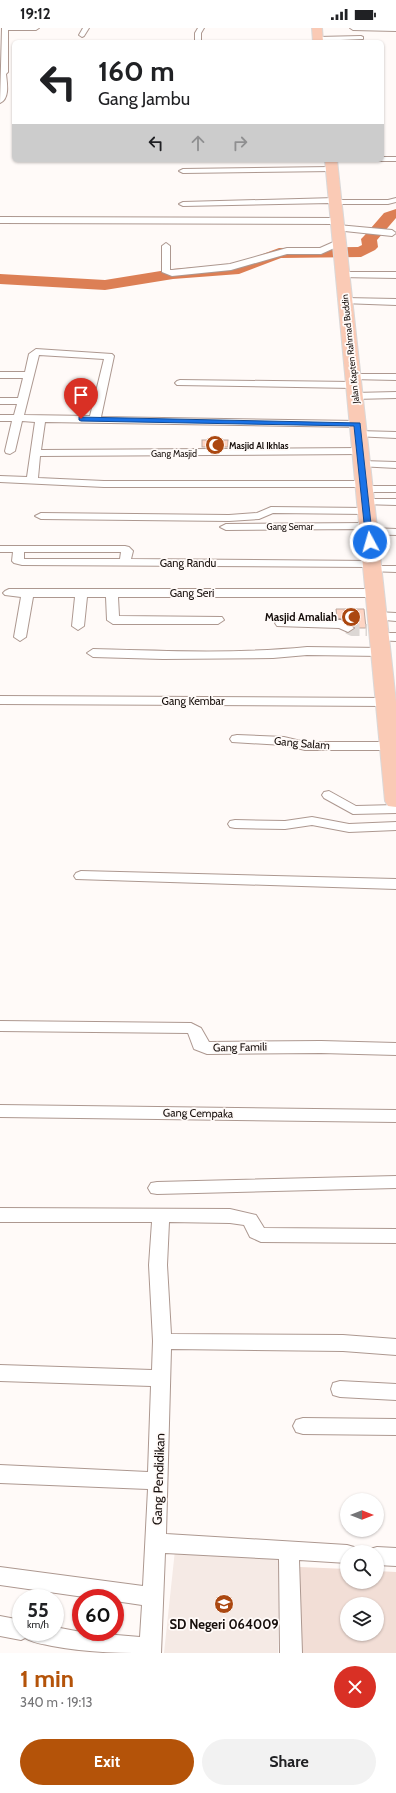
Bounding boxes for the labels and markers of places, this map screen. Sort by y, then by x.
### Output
pin [64,378,98,419]
mosque icon: Masjid Al Ikhlas [204,434,226,456]
place label: Masjid Al Ikhlas [229,440,289,451]
mosque icon: Masjid Amaliah [340,606,362,628]
place label: Masjid Amaliah [265,610,337,624]
school or university icon: SD Negeri 064009 [213,1593,235,1615]
place label: SD Negeri 064009 [169,1616,279,1632]

